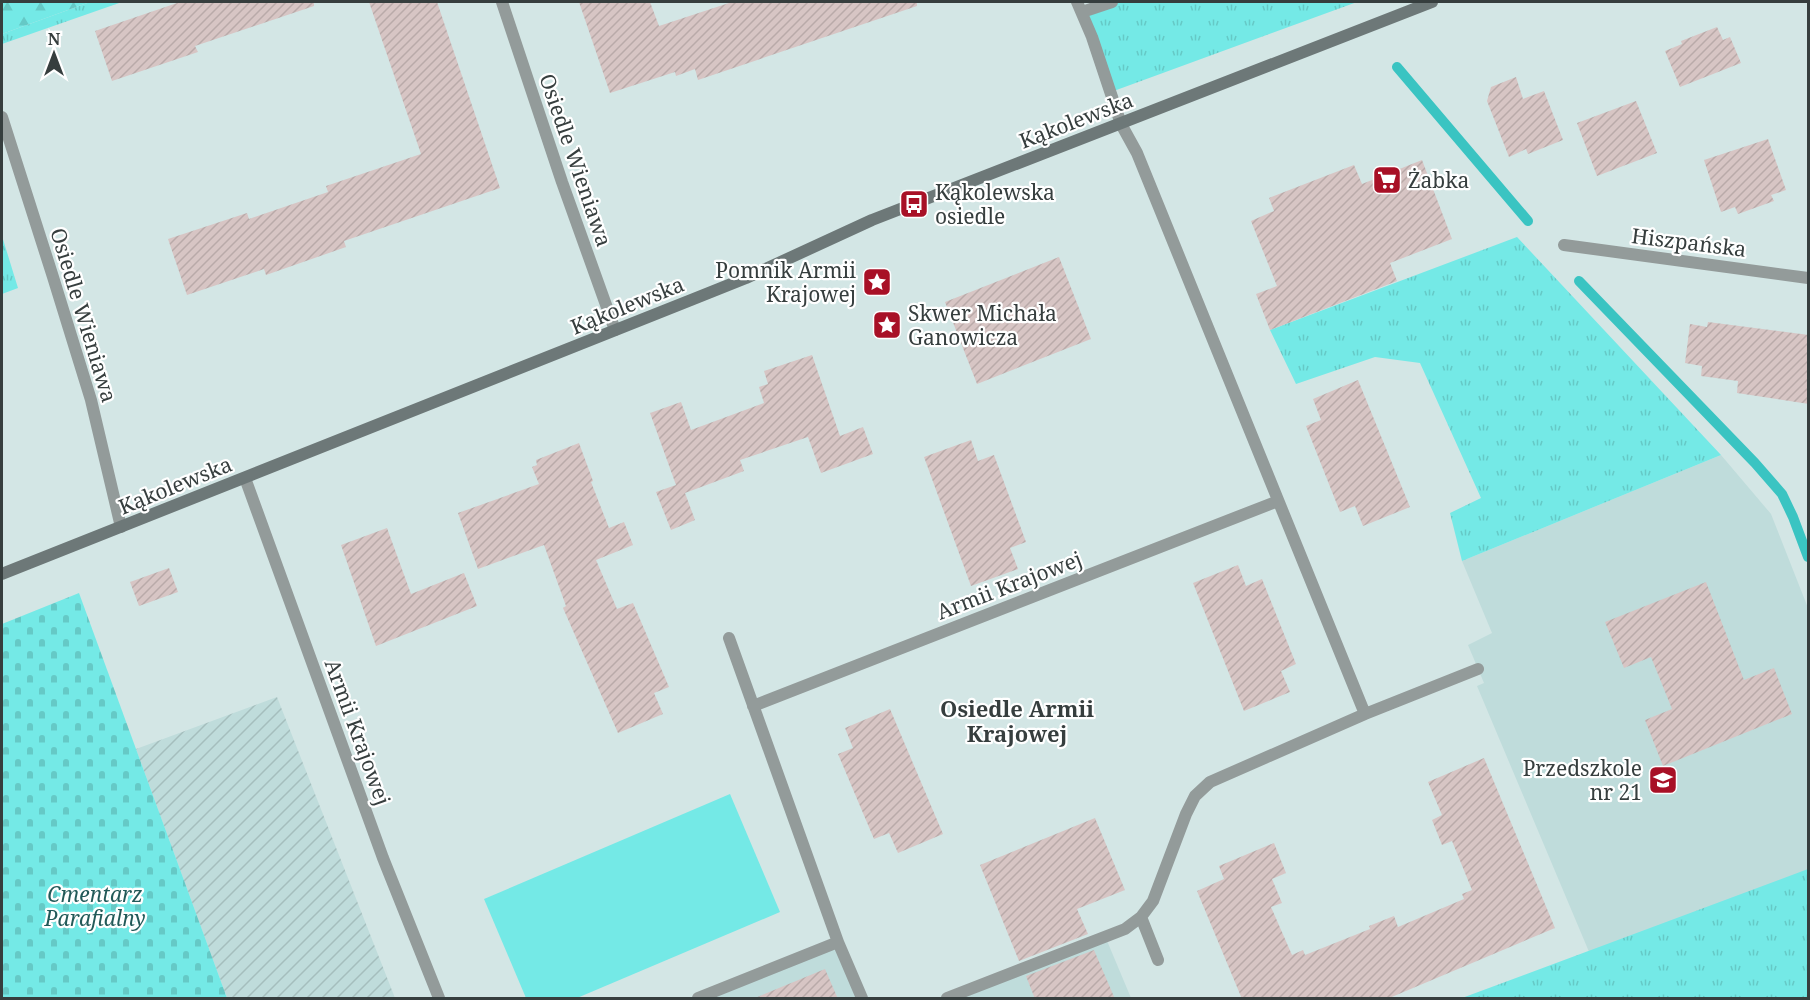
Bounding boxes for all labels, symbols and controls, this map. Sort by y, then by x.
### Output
north arrow [24,24,84,84]
text: N [48,28,61,50]
street label: Osiedle Wieniawa [533,70,619,250]
street label: Kąkolewska [1015,85,1137,155]
supermarket icon: Żabka [1371,164,1403,196]
place label: Żabka [1408,166,1469,194]
place label: Kąkolewska osiedle [935,178,1055,230]
bus stop icon: Kąkolewska osiedle [898,188,930,220]
street label: Hiszpańska [1630,221,1748,263]
street label: Osiedle Wieniawa [44,224,124,406]
place label: Pomnik Armii Krajowej [715,256,856,308]
place icon: Pomnik Armii Krajowej [861,266,893,298]
street label: Kąkolewska [566,270,688,340]
place label: Skwer Michała Ganowicza [908,299,1057,351]
place icon: Skwer Michała Ganowicza [871,309,903,341]
street label: Kąkolewska [114,450,236,520]
street label: Armii Krajowej [932,544,1086,626]
street label: Armii Krajowej [319,655,397,809]
district label: Osiedle Armii Krajowej [940,693,1094,748]
place label: Przedszkole nr 21 [1523,754,1642,806]
school or university icon: Przedszkole nr 21 [1647,764,1679,796]
park label: Cmentarz Parafialny [43,880,146,932]

